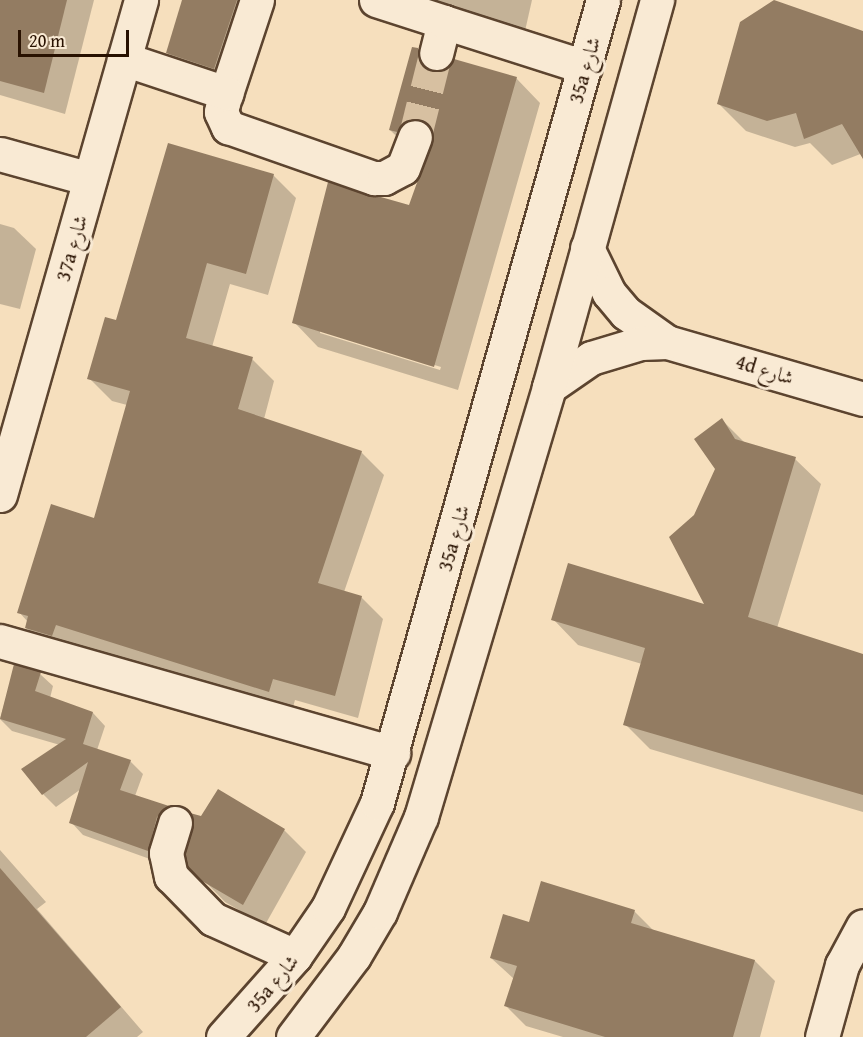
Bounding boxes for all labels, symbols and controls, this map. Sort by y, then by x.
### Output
scale bar [21,18,132,56]
text: 20 m [29,27,65,54]
street label: 35a شارع [563,34,605,106]
street label: 37a شارع [50,212,92,284]
street label: 4d شارع [733,349,797,389]
street label: 35a شارع [432,502,474,574]
street label: 35a شارع [241,949,303,1017]

